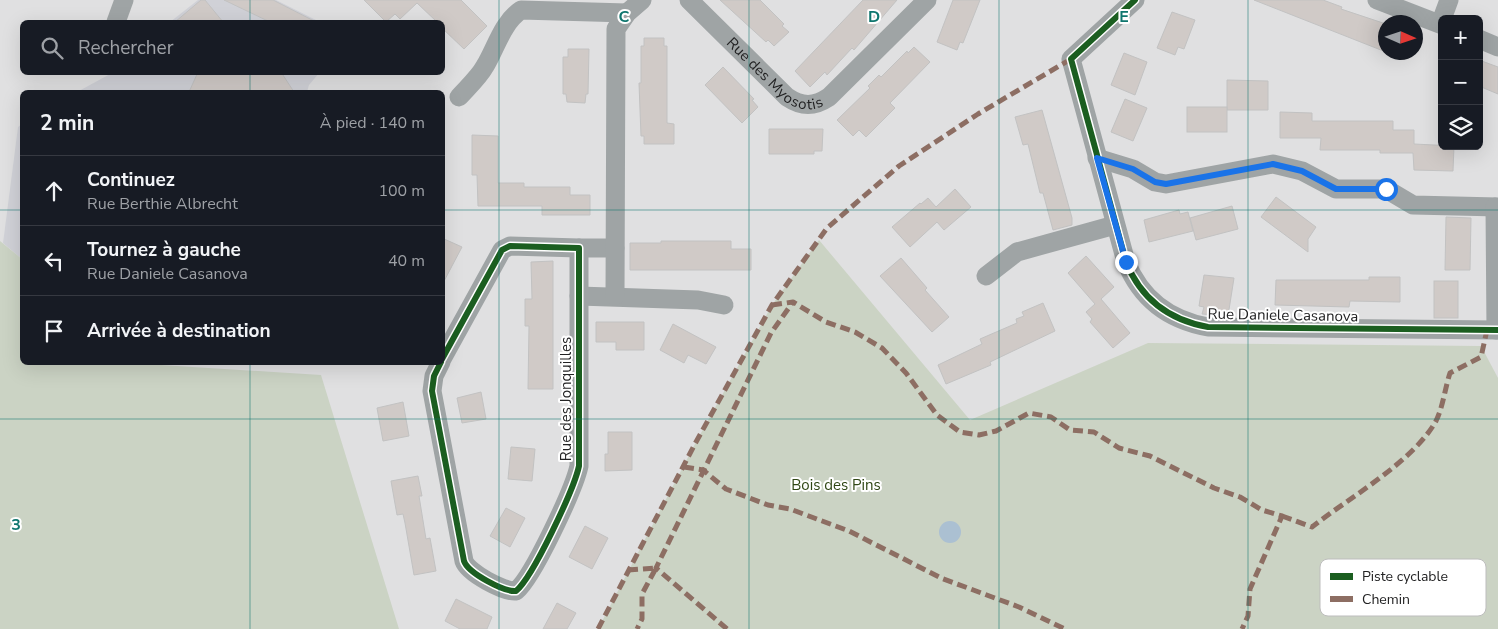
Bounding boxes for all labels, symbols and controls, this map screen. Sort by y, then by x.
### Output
text: C [619,6,630,28]
text: D [868,6,880,28]
text: E [1119,6,1129,28]
north arrow [1378,15,1423,60]
map controls [1438,15,1483,150]
button: + [1438,15,1483,60]
search box [20,20,445,75]
street label: Rue des Myosotis [722,33,826,115]
icon: search [38,34,66,62]
text: Rechercher [78,35,173,61]
button: − [1438,60,1483,105]
button: layers [1438,105,1483,150]
text: 2 min [40,109,94,137]
text: À pied · 140 m [320,112,425,134]
text: Continuez [87,167,175,193]
icon: ahead [40,177,68,205]
route start [1375,178,1398,201]
text: 100 m [378,180,425,202]
text: Rue Berthie Albrecht [87,193,238,215]
text: Tournez à gauche [87,237,241,263]
icon: left [40,247,68,275]
text: 40 m [388,250,425,272]
route end [1115,251,1138,274]
text: Rue Daniele Casanova [87,263,248,285]
street label: Rue Daniele Casanova [1207,304,1359,326]
icon: arrive [40,317,68,345]
text: Arrivée à destination [87,318,271,344]
street label: Rue des Jonquilles [556,337,576,461]
park label: Bois des Pins [791,475,881,495]
text: 3 [11,514,21,536]
legend [1320,559,1486,616]
text: Piste cyclable [1362,567,1448,586]
text: Chemin [1362,590,1410,609]

